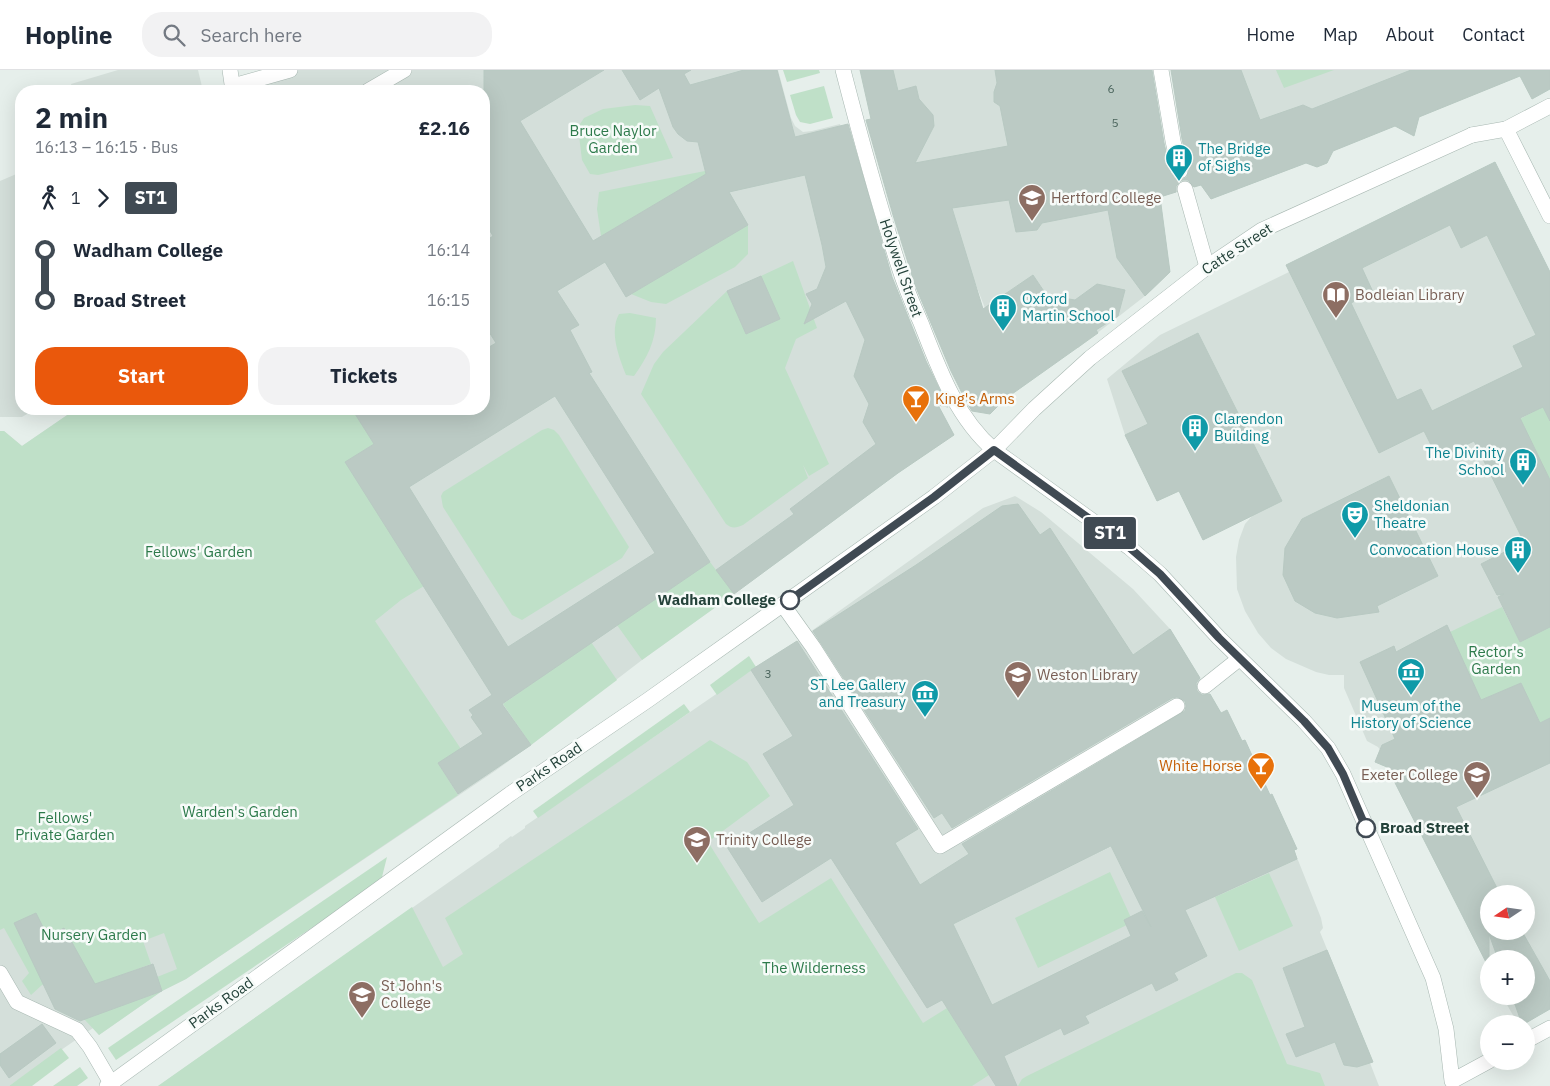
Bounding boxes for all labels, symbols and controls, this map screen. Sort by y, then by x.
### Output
search box [142,12,492,57]
text: Hopline [25,19,112,51]
icon: search [160,21,188,49]
text: Search here [200,23,302,47]
text: Home [1247,23,1295,46]
text: Map [1323,23,1358,46]
text: About [1386,23,1434,46]
text: Contact [1462,23,1525,46]
house number: 6 [1107,81,1115,96]
text: 2 min [35,99,108,136]
house number: 5 [1111,115,1119,130]
text: £2.16 [419,116,470,140]
park label: Bruce Naylor Garden [569,121,657,157]
text: 16:13 – 16:15 · Bus [35,137,178,157]
place label: The Bridge of Sighs [1198,139,1271,175]
building icon: The Bridge of Sighs [1164,143,1194,182]
school or university icon: Hertford College [1017,183,1047,222]
icon: walk [35,184,63,212]
icon: forward [89,184,117,212]
text: ST1 [135,186,167,209]
text: 1 [71,188,81,208]
place label: Hertford College [1051,188,1161,207]
street label: Holywell Street [876,216,927,320]
street label: Catte Street [1198,219,1276,278]
text: Wadham College [73,238,223,262]
text: 16:14 [427,240,470,260]
library icon: Bodleian Library [1321,280,1351,319]
place label: Bodleian Library [1355,285,1465,304]
text: Broad Street [73,288,186,312]
place label: Oxford Martin School [1022,289,1115,325]
text: 16:15 [427,290,470,310]
building icon: Oxford Martin School [988,293,1018,332]
button: Start [35,347,248,405]
button: Tickets [258,347,470,405]
bar icon: King's Arms [901,384,931,423]
place label: King's Arms [935,389,1015,408]
place label: Clarendon Building [1214,409,1283,445]
building icon: Clarendon Building [1180,413,1210,452]
place label: The Divinity School [1425,443,1505,479]
building icon: The Divinity School [1508,447,1538,486]
place label: Sheldonian Theatre [1374,496,1449,532]
theatre icon: Sheldonian Theatre [1340,500,1370,539]
line badge: ST1 [1081,517,1139,549]
text: ST1 [1094,521,1126,544]
building icon: Convocation House [1503,535,1533,574]
place label: Convocation House [1369,540,1499,559]
park label: Fellows' Garden [145,542,253,561]
place label: Wadham College [658,590,776,609]
marker: Wadham College [780,590,800,610]
park label: Rector's Garden [1468,642,1524,678]
museum icon: Museum of the History of Science [1396,657,1426,696]
school or university icon: Weston Library [1003,660,1033,699]
place label: Weston Library [1037,665,1138,684]
house number: 3 [764,666,772,681]
place label: ST Lee Gallery and Treasury [810,675,907,711]
museum icon: ST Lee Gallery and Treasury [910,679,940,718]
place label: Museum of the History of Science [1350,696,1472,732]
street label: Parks Road [512,738,585,796]
bar icon: White Horse [1246,751,1276,790]
place label: White Horse [1159,756,1242,775]
school or university icon: Exeter College [1462,760,1492,799]
place label: Exeter College [1361,765,1458,784]
park label: Warden's Garden [182,802,298,821]
park label: Fellows' Private Garden [15,808,115,844]
marker: Broad Street [1356,818,1376,838]
place label: Broad Street [1380,818,1470,837]
school or university icon: Trinity College [682,825,712,864]
place label: Trinity College [716,830,812,849]
north arrow [1480,885,1535,940]
map controls [1480,885,1535,1070]
park label: Nursery Garden [41,925,147,944]
button: + [1480,950,1535,1005]
park label: The Wilderness [762,958,866,977]
street label: Parks Road [185,973,257,1032]
place label: St John's College [381,976,442,1012]
school or university icon: St John's College [347,980,377,1019]
button: − [1480,1015,1535,1070]

